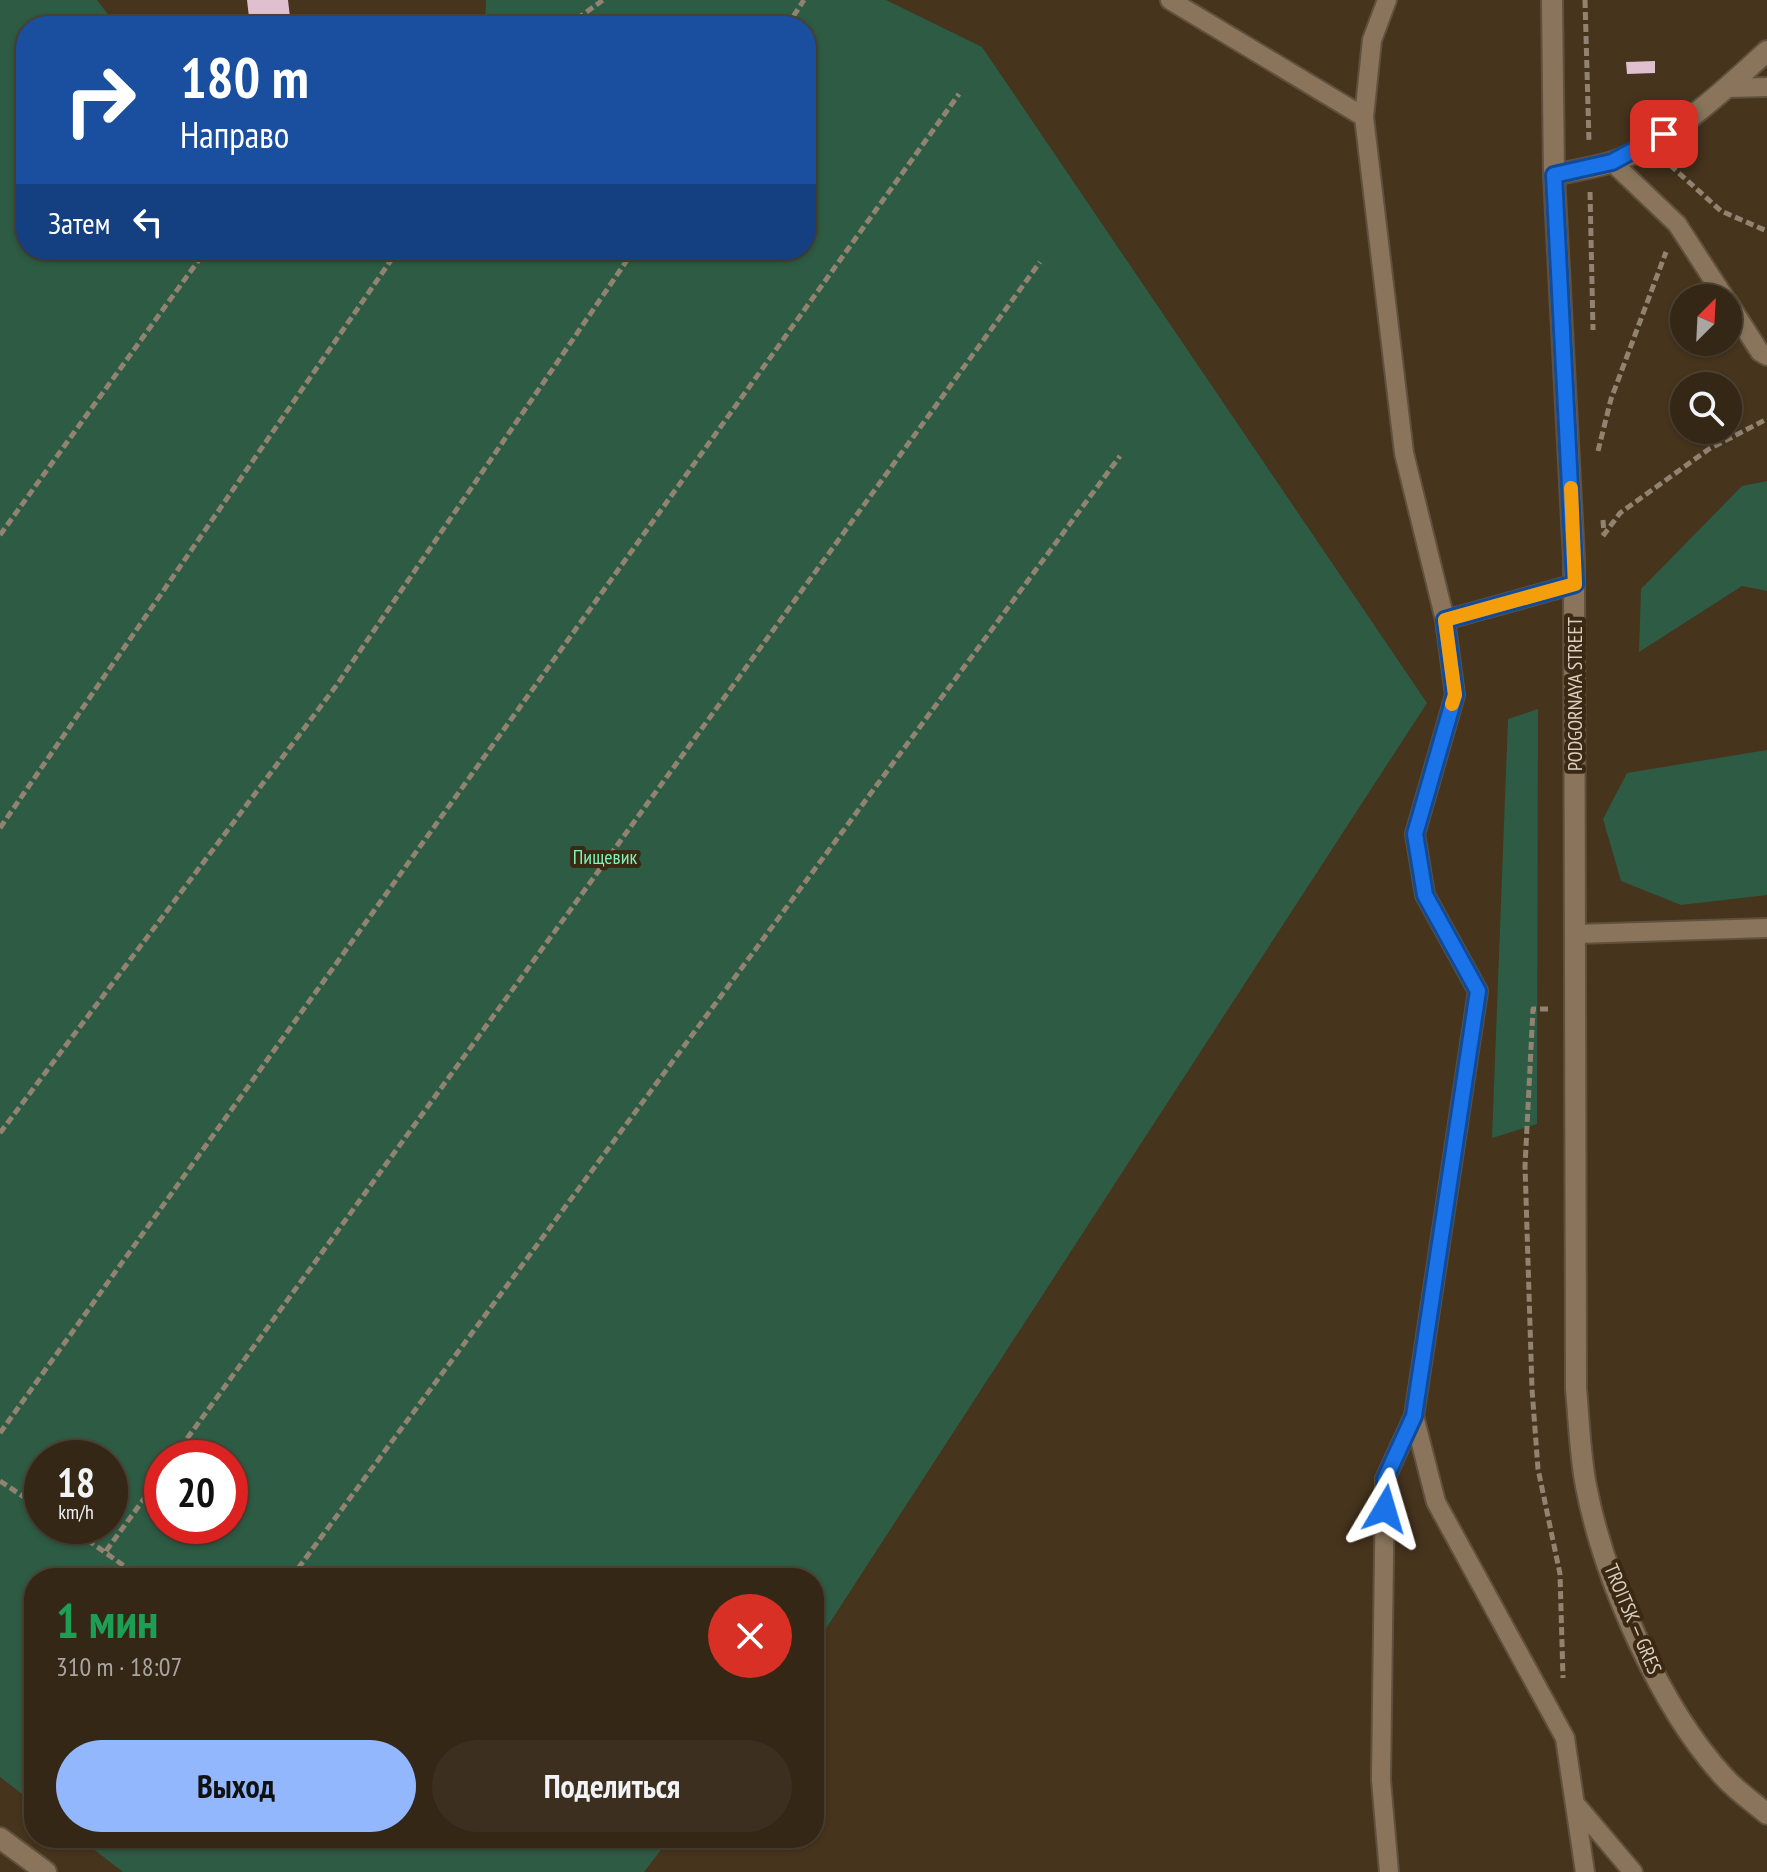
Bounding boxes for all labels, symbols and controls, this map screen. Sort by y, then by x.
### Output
text: 180 m [180,41,309,113]
icon: right [48,48,152,152]
pin [1630,100,1698,168]
text: Направо [180,111,289,158]
icon: arrive [1642,112,1686,156]
icon: left [126,200,170,244]
text: Затем [48,203,110,242]
north arrow [1670,284,1742,356]
map controls [1670,284,1742,444]
button: search [1670,372,1742,444]
street label: PODGORNAYA STREET [1562,617,1588,771]
park label: Пищевик [573,844,637,870]
speed limit sign: 20 [144,1440,248,1544]
text: 18 [57,1456,95,1508]
position arrow [1343,1467,1427,1551]
text: km/h [58,1499,94,1525]
street label: TROITSK — GRES [1598,1560,1668,1678]
text: 1 мин [56,1589,158,1651]
button: close [708,1594,792,1678]
text: 310 m · 18:07 [56,1650,182,1683]
button: Выход [56,1740,416,1832]
button: Поделиться [432,1740,792,1832]

